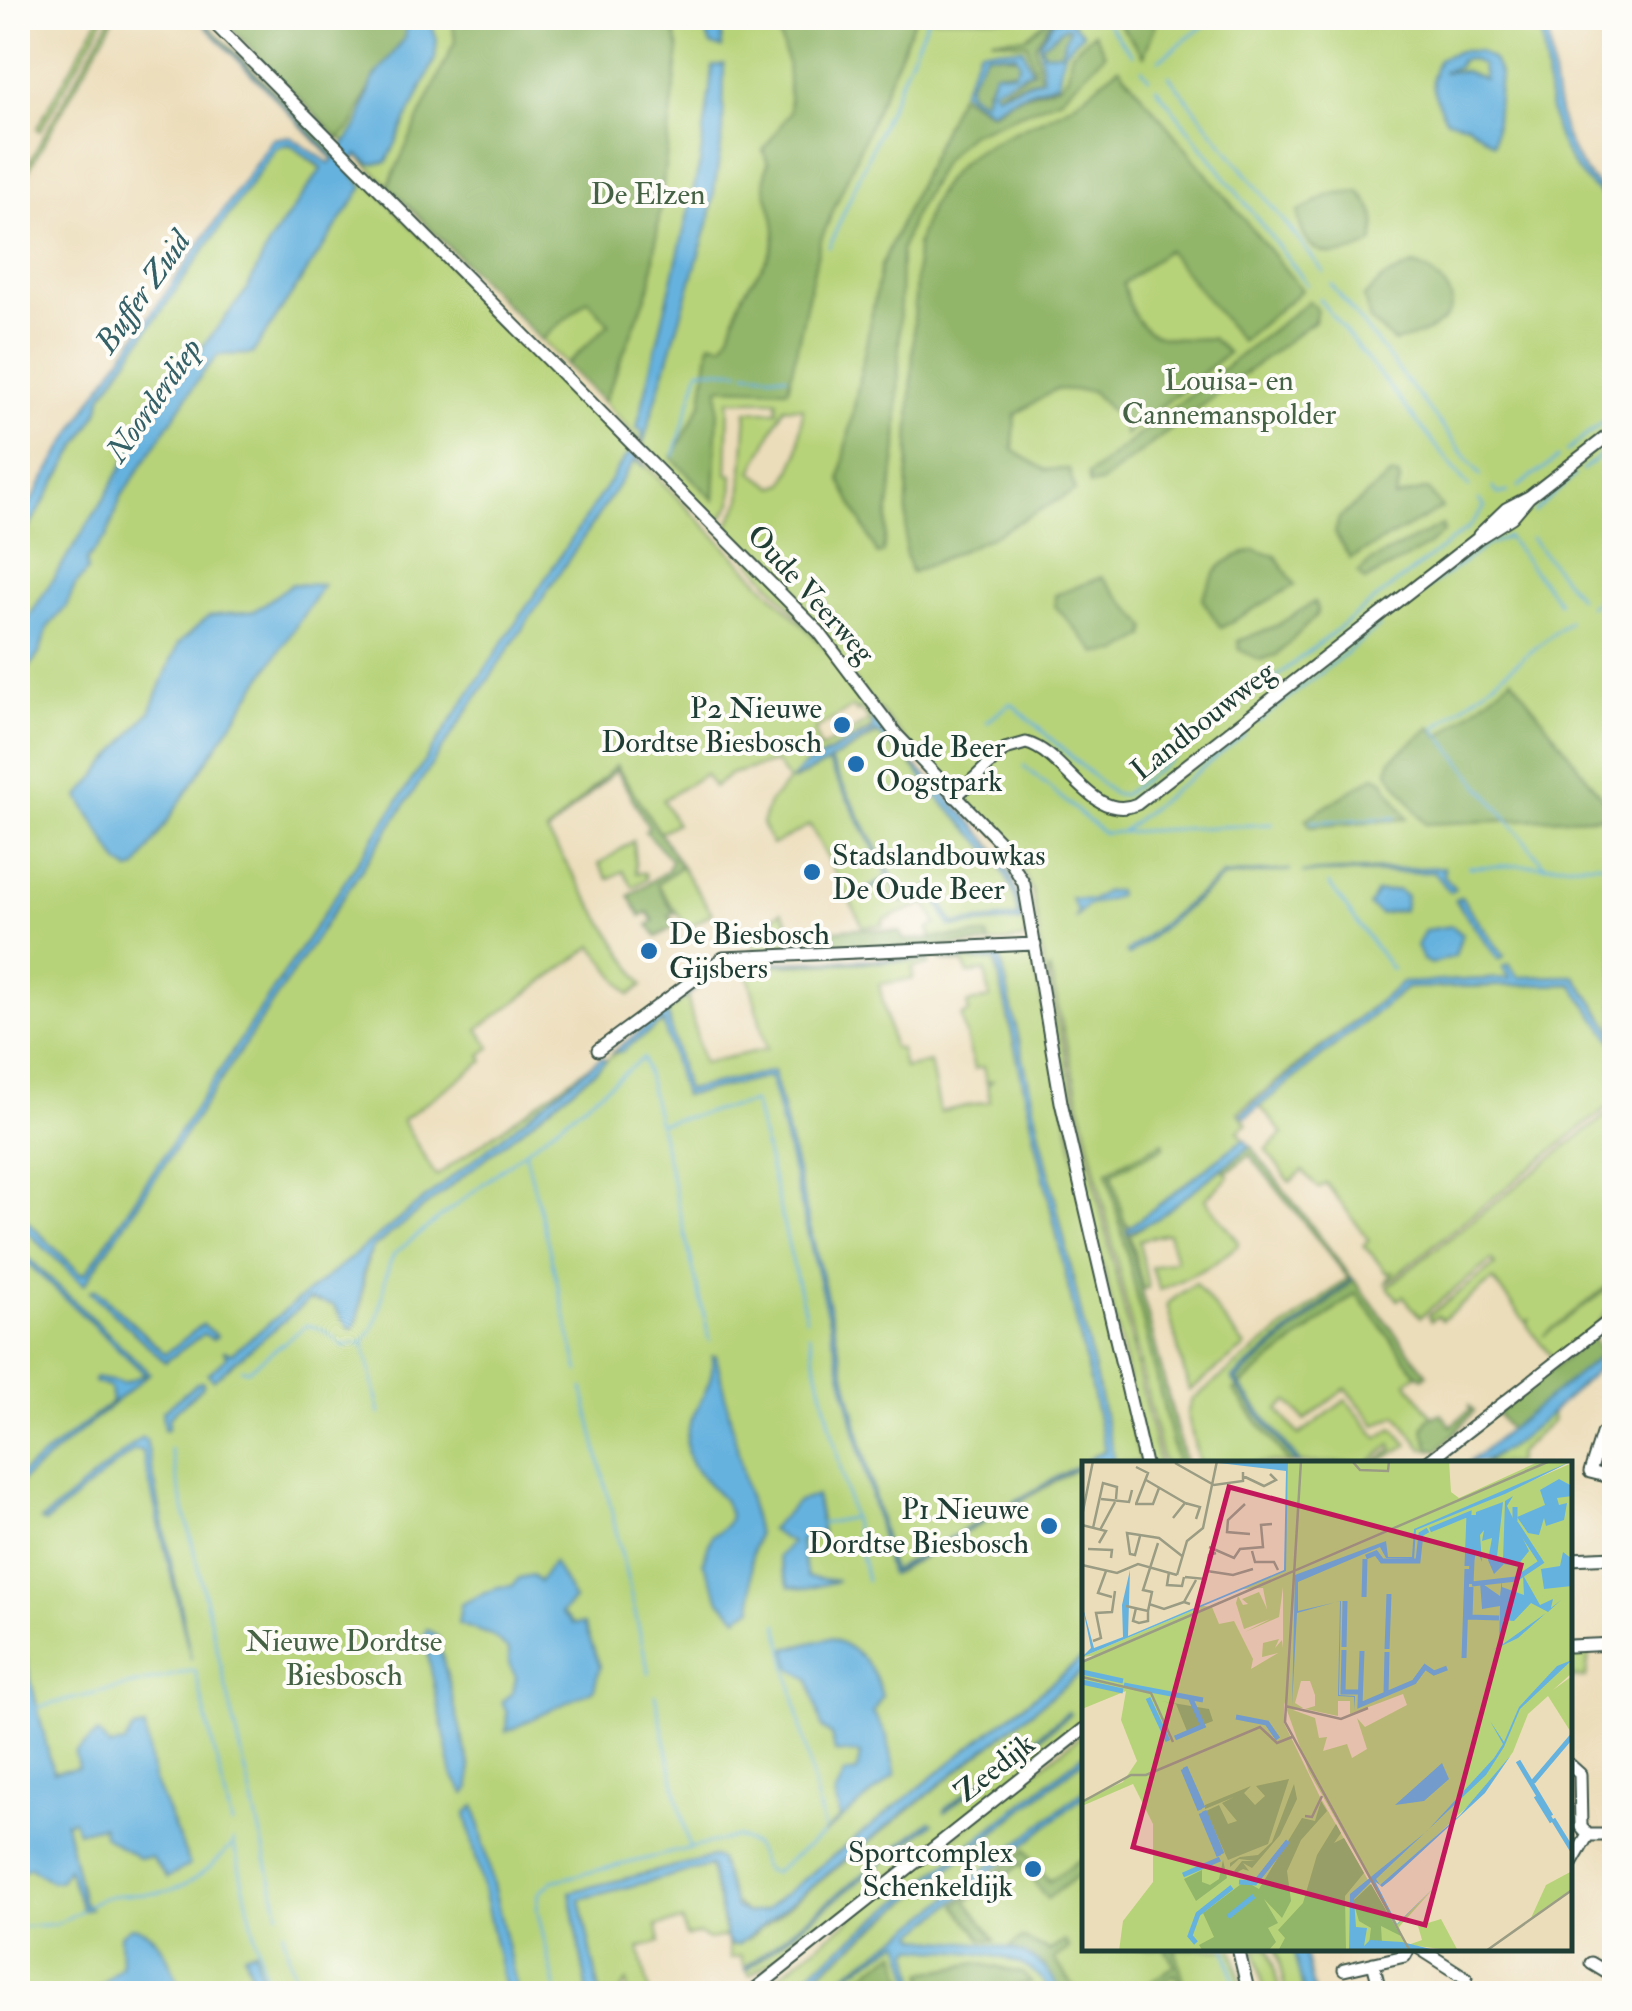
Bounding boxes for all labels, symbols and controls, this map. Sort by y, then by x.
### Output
park label: De Elzen [590,176,706,213]
water label: Buffer Zuid [85,221,201,363]
water label: Noorderdiep [96,330,211,471]
park label: Louisa- en Cannemanspolder [1122,362,1336,433]
street label: Oude Veerweg [739,517,884,672]
street label: Landbouwweg [1123,652,1283,789]
place label: P2 Nieuwe Dordtse Biesbosch [601,690,822,761]
marker: P2 Nieuwe Dordtse Biesbosch [831,714,853,736]
place label: Oude Beer Oogstpark [876,729,1005,800]
marker: Oude Beer Oogstpark [845,753,867,775]
place label: Stadslandbouwkas De Oude Beer [832,837,1046,908]
marker: Stadslandbouwkas De Oude Beer [801,861,823,883]
place label: De Biesbosch Gijsbers [669,916,830,987]
marker: De Biesbosch Gijsbers [638,940,660,962]
inset map [1082,1461,1572,1951]
place label: P1 Nieuwe Dordtse Biesbosch [808,1491,1029,1562]
marker: P1 Nieuwe Dordtse Biesbosch [1038,1515,1060,1537]
park label: Nieuwe Dordtse Biesbosch [246,1623,442,1694]
street label: Zeedijk [948,1725,1042,1811]
place label: Sportcomplex Schenkeldijk [848,1834,1013,1905]
marker: Sportcomplex Schenkeldijk [1022,1858,1044,1880]

